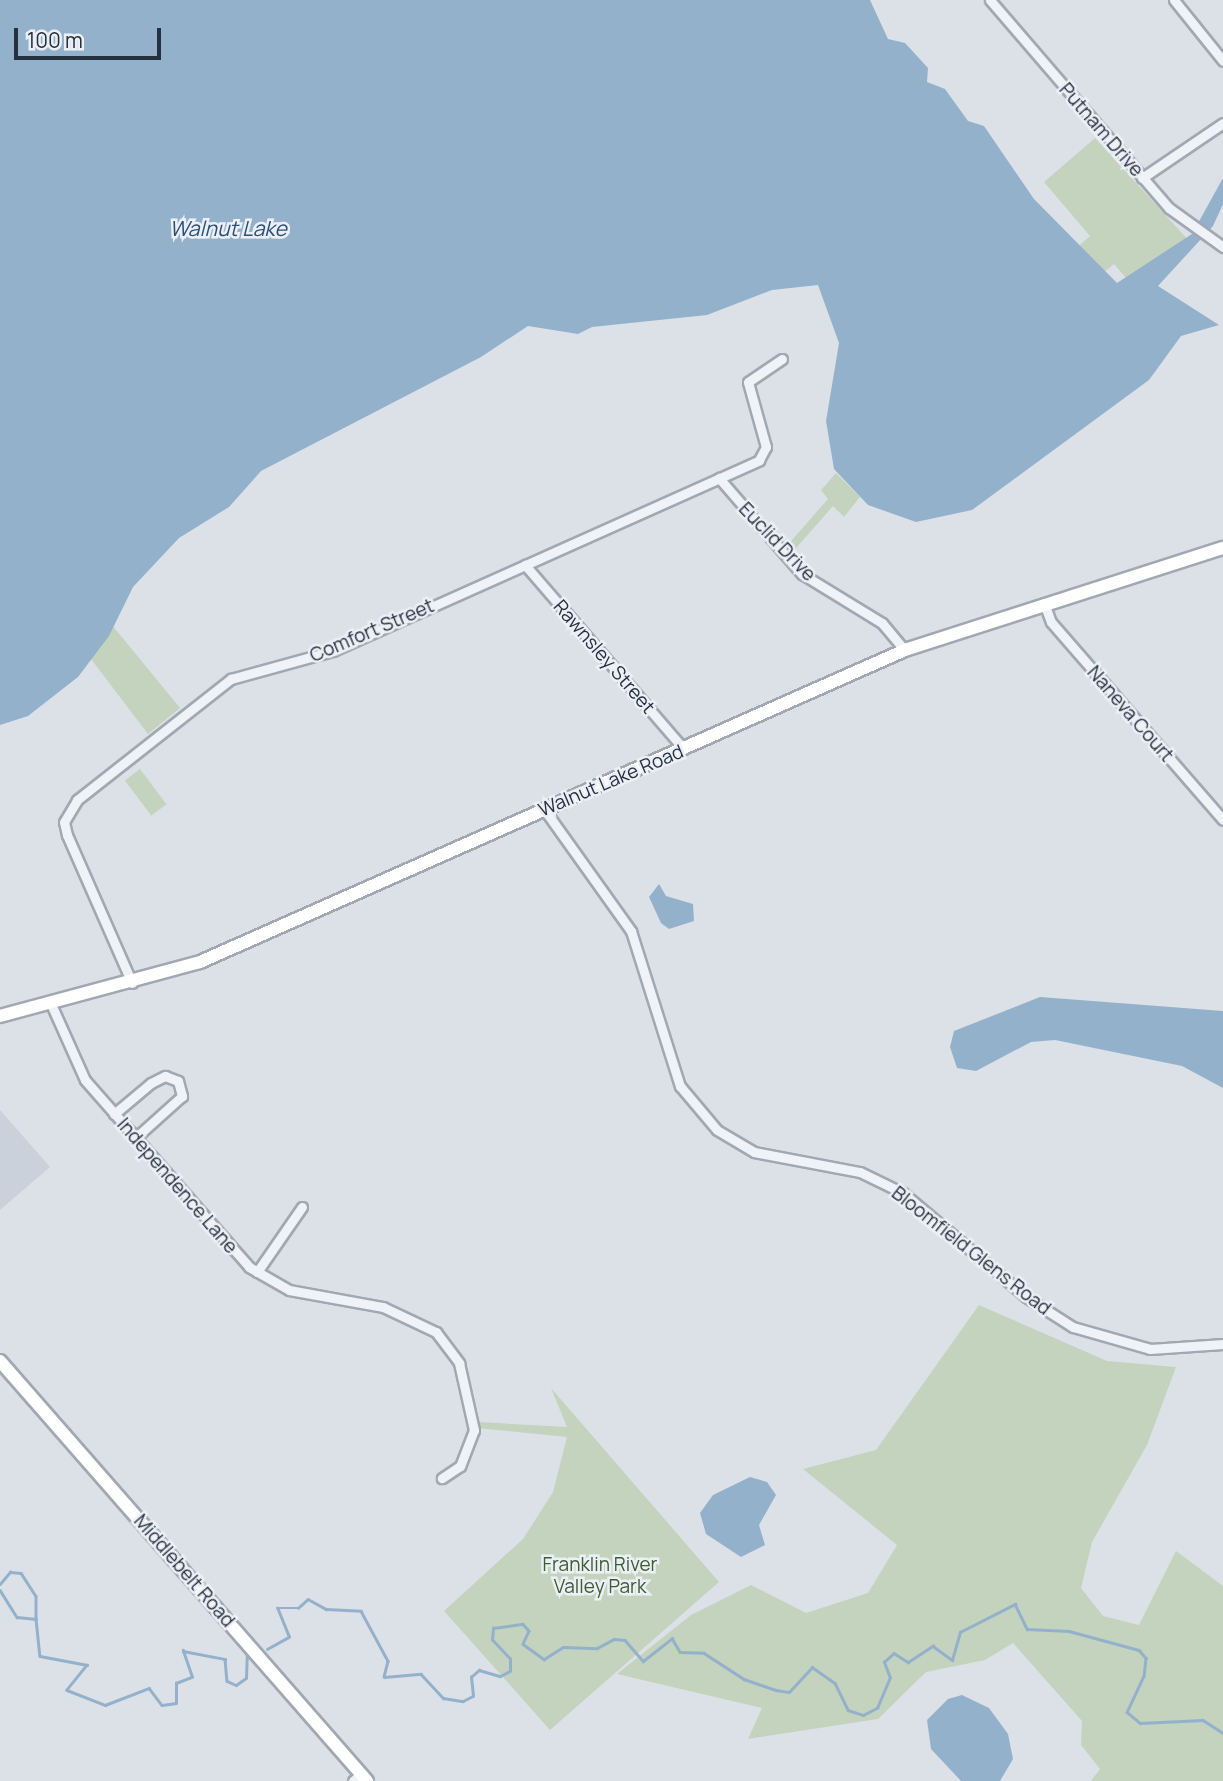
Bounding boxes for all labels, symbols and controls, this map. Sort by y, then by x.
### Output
scale bar [18,14,164,58]
text: 100 m [27,26,83,54]
street label: Putnam Drive [1054,79,1148,181]
water label: Walnut Lake [169,215,287,241]
street label: Euclid Drive [734,498,820,586]
street label: Comfort Street [307,595,437,667]
street label: Rawnsley Street [548,596,660,718]
street label: Naneva Court [1082,661,1178,767]
street label: Walnut Lake Road [535,740,687,822]
street label: Independence Lane [112,1114,242,1258]
street label: Bloomfield Glens Road [887,1182,1055,1320]
street label: Middlebelt Road [129,1510,239,1632]
park label: Franklin River Valley Park [543,1554,657,1598]

